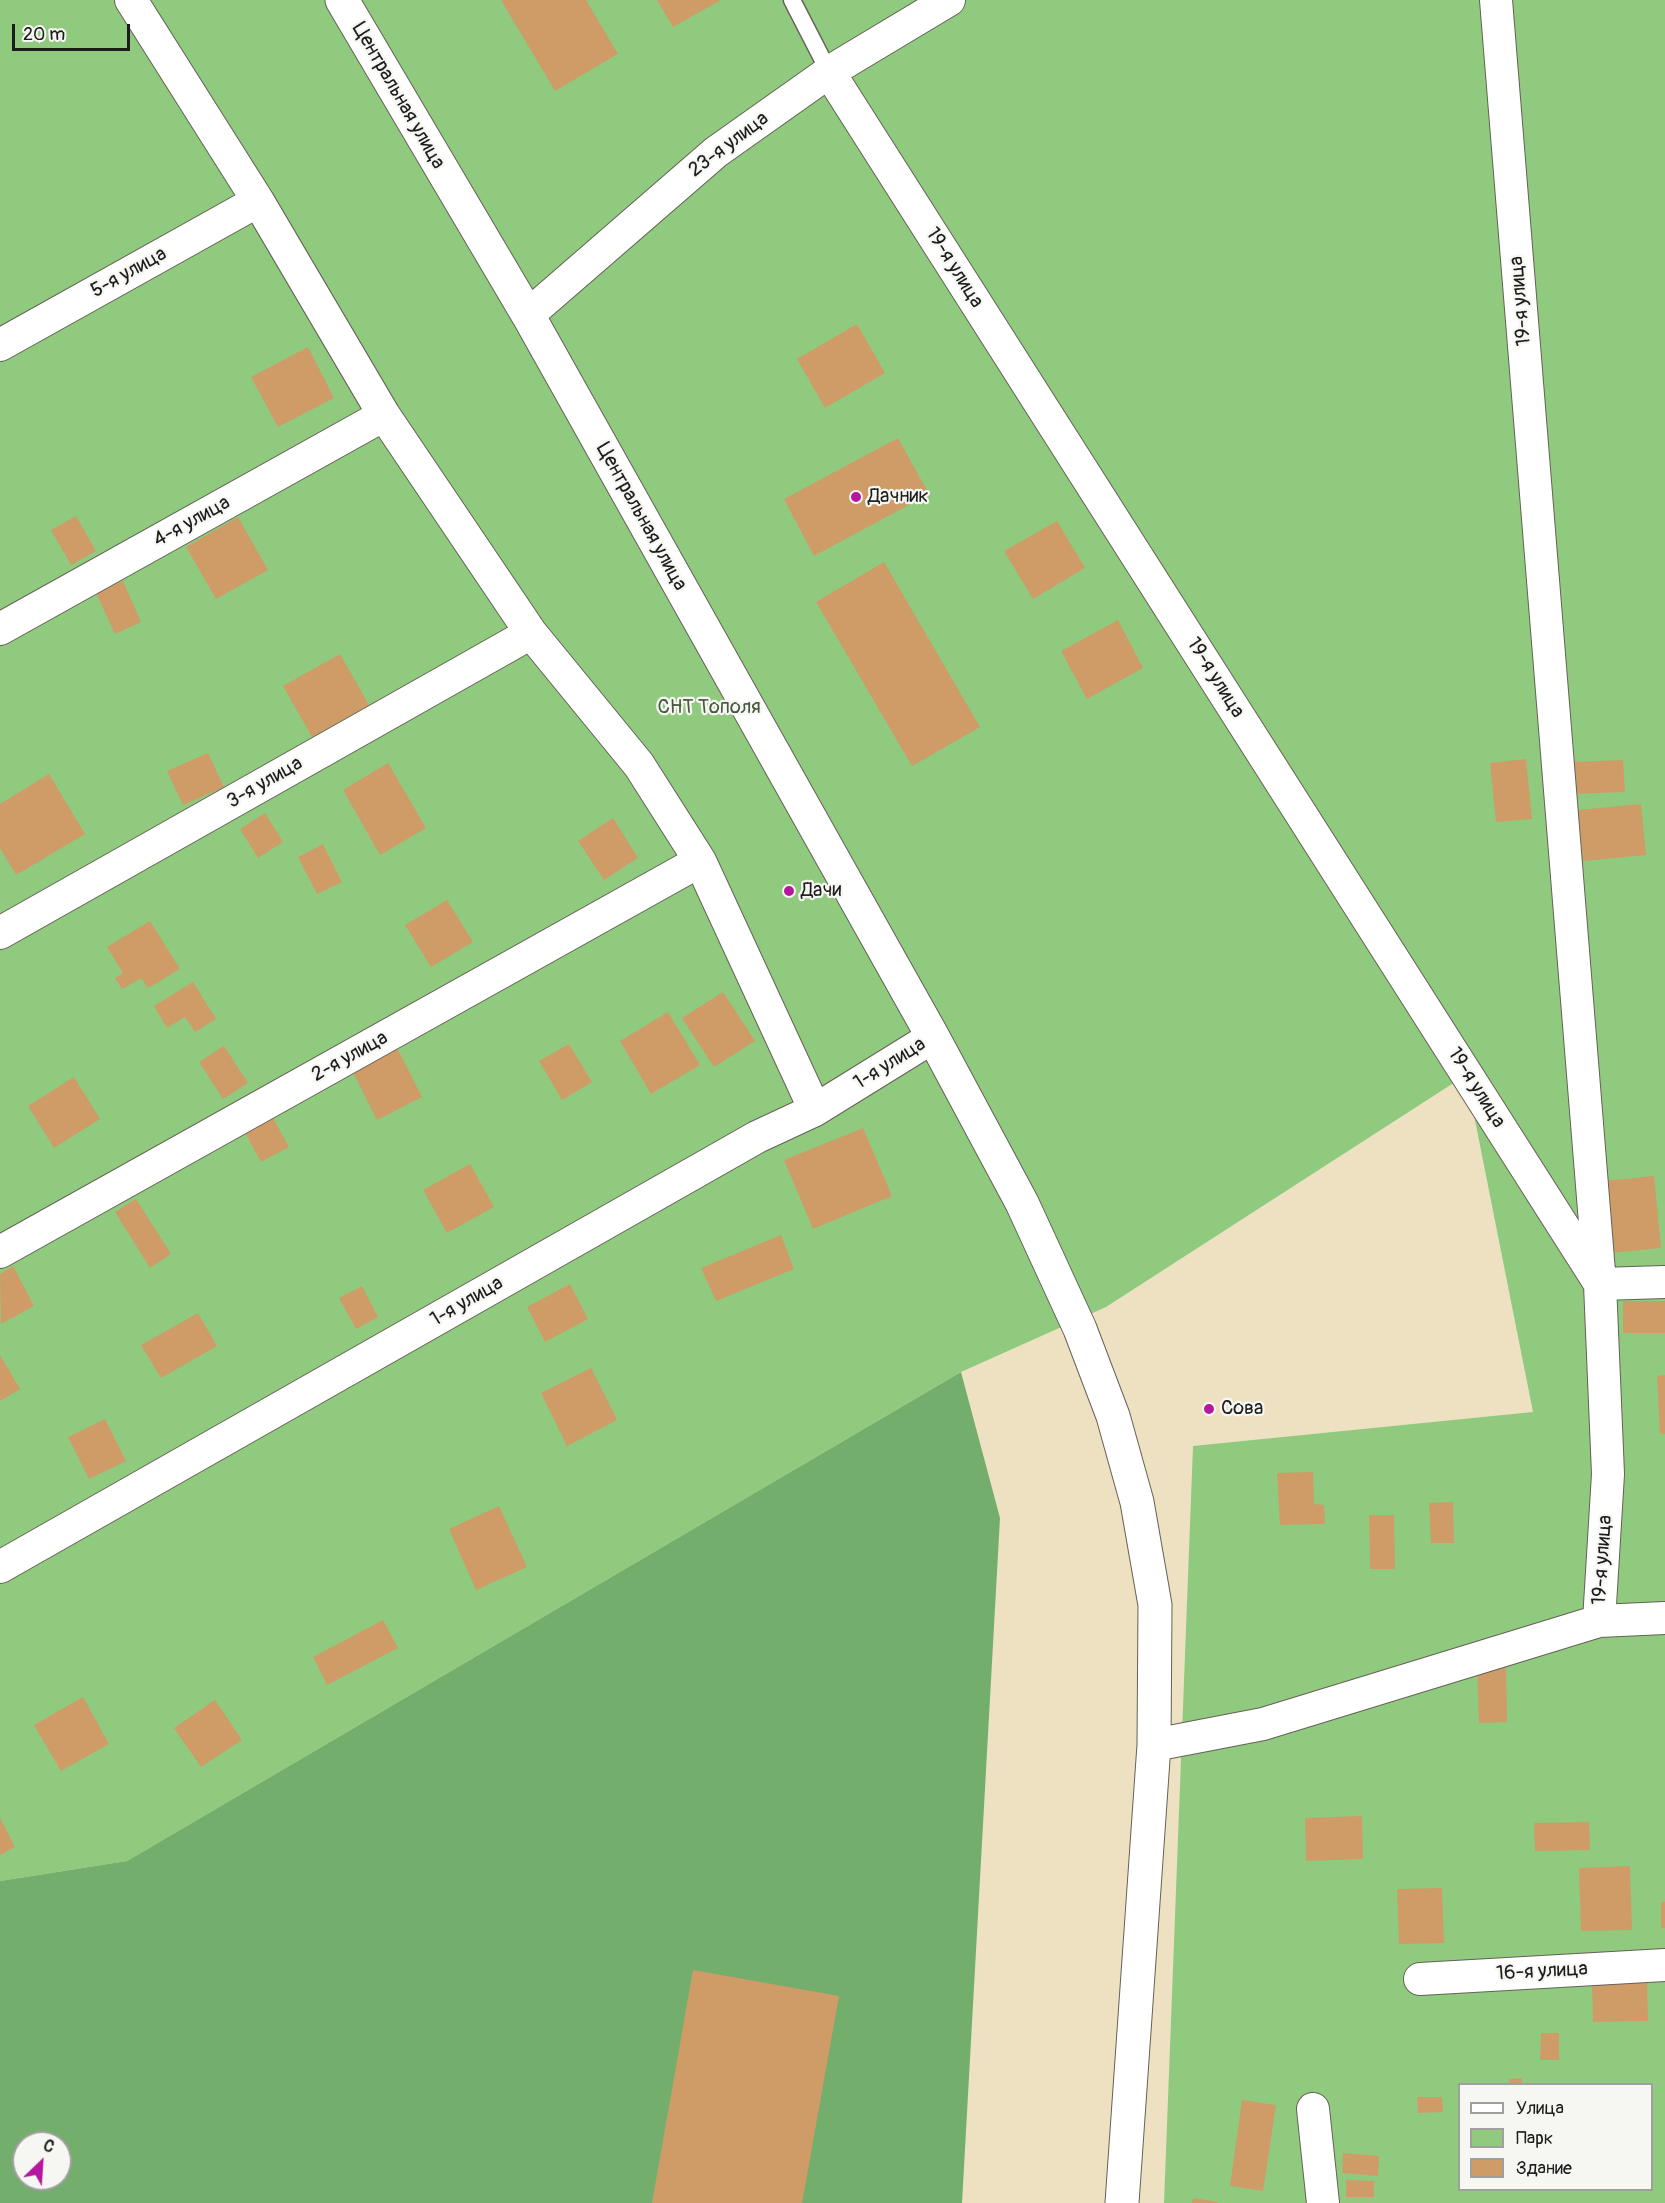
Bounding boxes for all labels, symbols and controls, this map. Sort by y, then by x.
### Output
scale bar [15,12,134,50]
street label: Центральная улица [346,18,450,174]
text: 20 m [23,23,65,46]
street label: 23-я улица [684,107,774,183]
street label: 19-я улица [920,223,988,313]
street label: 5-я улица [87,242,171,304]
street label: 19-я улица [1505,255,1537,347]
street label: Центральная улица [590,439,692,595]
place label: Дачник [868,485,929,509]
marker: Дачник [849,490,863,504]
street label: 4-я улица [150,491,234,553]
street label: 19-я улица [1181,633,1249,723]
park label: СНТ Тополя [657,696,761,720]
street label: 3-я улица [223,752,307,814]
place label: Дачи [801,879,841,903]
marker: Дачи [782,884,796,898]
street label: 2-я улица [308,1026,392,1088]
street label: 1-я улица [850,1033,930,1095]
street label: 19-я улица [1442,1043,1510,1133]
street label: 1-я улица [426,1272,508,1332]
place label: Сова [1221,1397,1263,1421]
marker: Сова [1202,1402,1216,1416]
street label: 19-я улица [1588,1514,1618,1606]
street label: 16-я улица [1496,1958,1588,1986]
legend [1458,2083,1653,2191]
text: Улица [1516,2097,1564,2120]
text: Парк [1516,2127,1553,2150]
north arrow [12,2131,72,2191]
text: С [40,2135,57,2158]
text: Здание [1516,2157,1572,2180]

